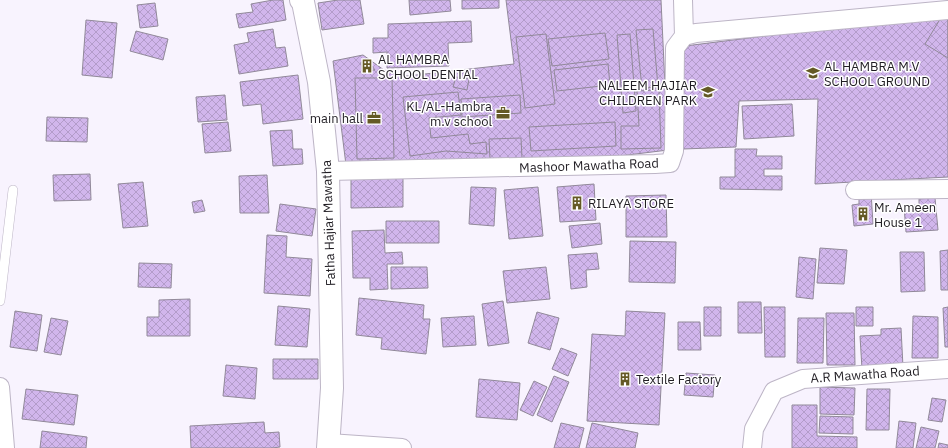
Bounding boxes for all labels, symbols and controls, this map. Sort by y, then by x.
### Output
place label: AL HAMBRA SCHOOL DENTAL [378,51,478,83]
building icon: AL HAMBRA SCHOOL DENTAL [359,58,375,74]
place label: AL HAMBRA M.V SCHOOL GROUND [824,58,930,90]
school or university icon: AL HAMBRA M.V SCHOOL GROUND [805,65,821,81]
place label: NALEEM HAJIAR CHILDREN PARK [598,77,697,109]
school or university icon: NALEEM HAJIAR CHILDREN PARK [700,84,716,100]
place label: KL/AL-Hambra m.v school [406,98,492,130]
office icon: KL/AL-Hambra m.v school [495,105,511,121]
place label: main hall [310,110,363,127]
office icon: main hall [366,110,382,126]
street label: Mashoor Mawatha Road [519,155,659,176]
street label: Fatha Hajiar Mawatha [318,160,339,286]
building icon: RILAYA STORE [569,195,585,211]
place label: RILAYA STORE [588,195,674,212]
place label: Mr. Ameen House 1 [874,199,936,231]
building icon: Mr. Ameen House 1 [855,206,871,222]
street label: A.R Mawatha Road [810,362,920,387]
building icon: Textile Factory [617,371,633,387]
place label: Textile Factory [636,371,722,388]

